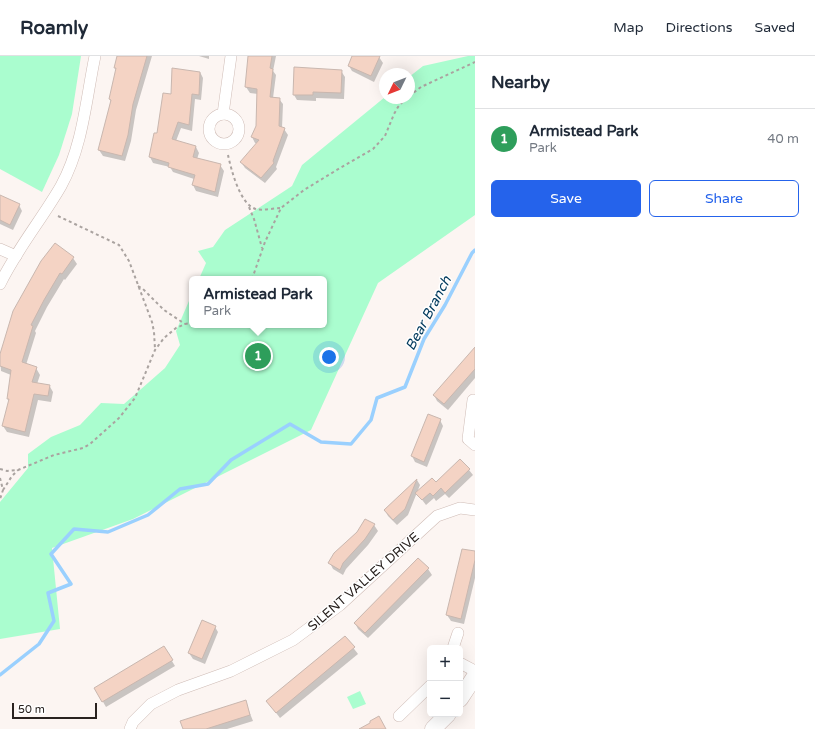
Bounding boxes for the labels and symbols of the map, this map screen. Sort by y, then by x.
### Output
north arrow [379,68,415,104]
water label: Bear Branch [402,273,455,353]
pin: 1 [245,341,271,371]
your location [319,347,339,367]
street label: SILENT VALLEY DRIVE [305,529,423,635]
scale bar [12,701,97,720]

